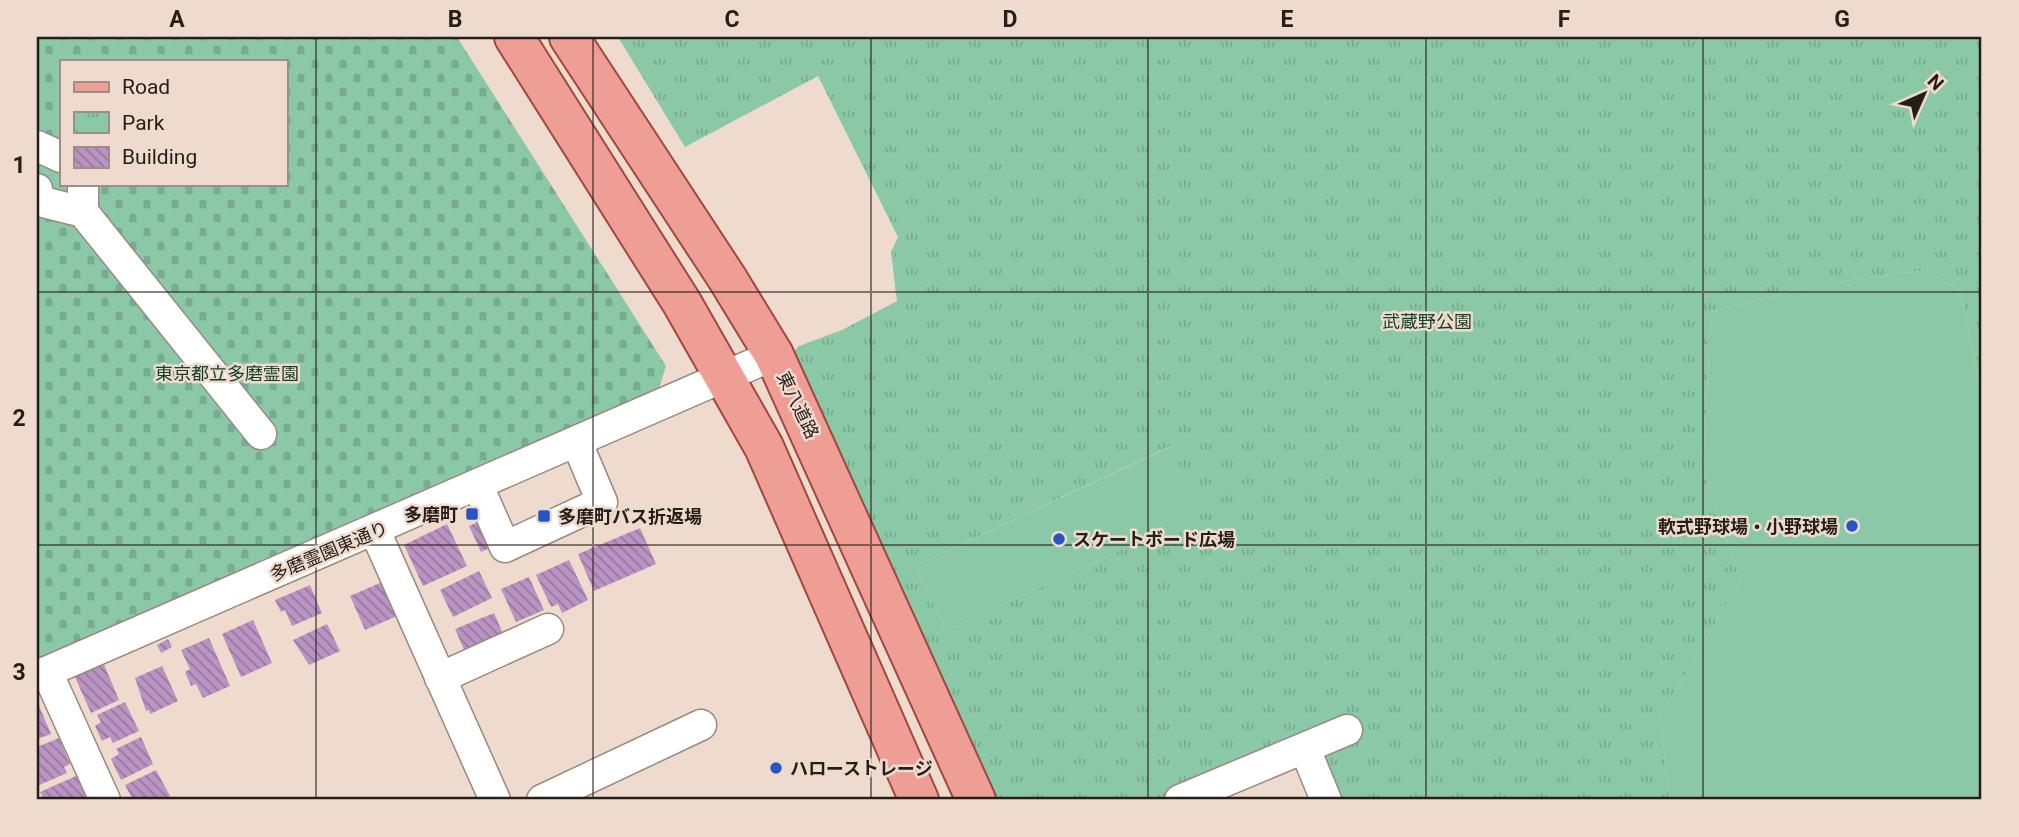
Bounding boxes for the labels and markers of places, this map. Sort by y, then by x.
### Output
place label: 多磨町 [404,504,458,525]
marker: 多磨町 [464,506,480,522]
place label: 多磨町バス折返場 [558,506,702,527]
marker: 多磨町バス折返場 [536,508,552,524]
place label: 軟式野球場・小野球場 [1658,516,1838,537]
marker: 軟式野球場・小野球場 [1844,518,1860,534]
place label: スケートボード広場 [1073,529,1235,550]
marker: スケートボード広場 [1051,531,1067,547]
place label: ハローストレージ [790,758,933,779]
marker: ハローストレージ [768,760,784,776]

